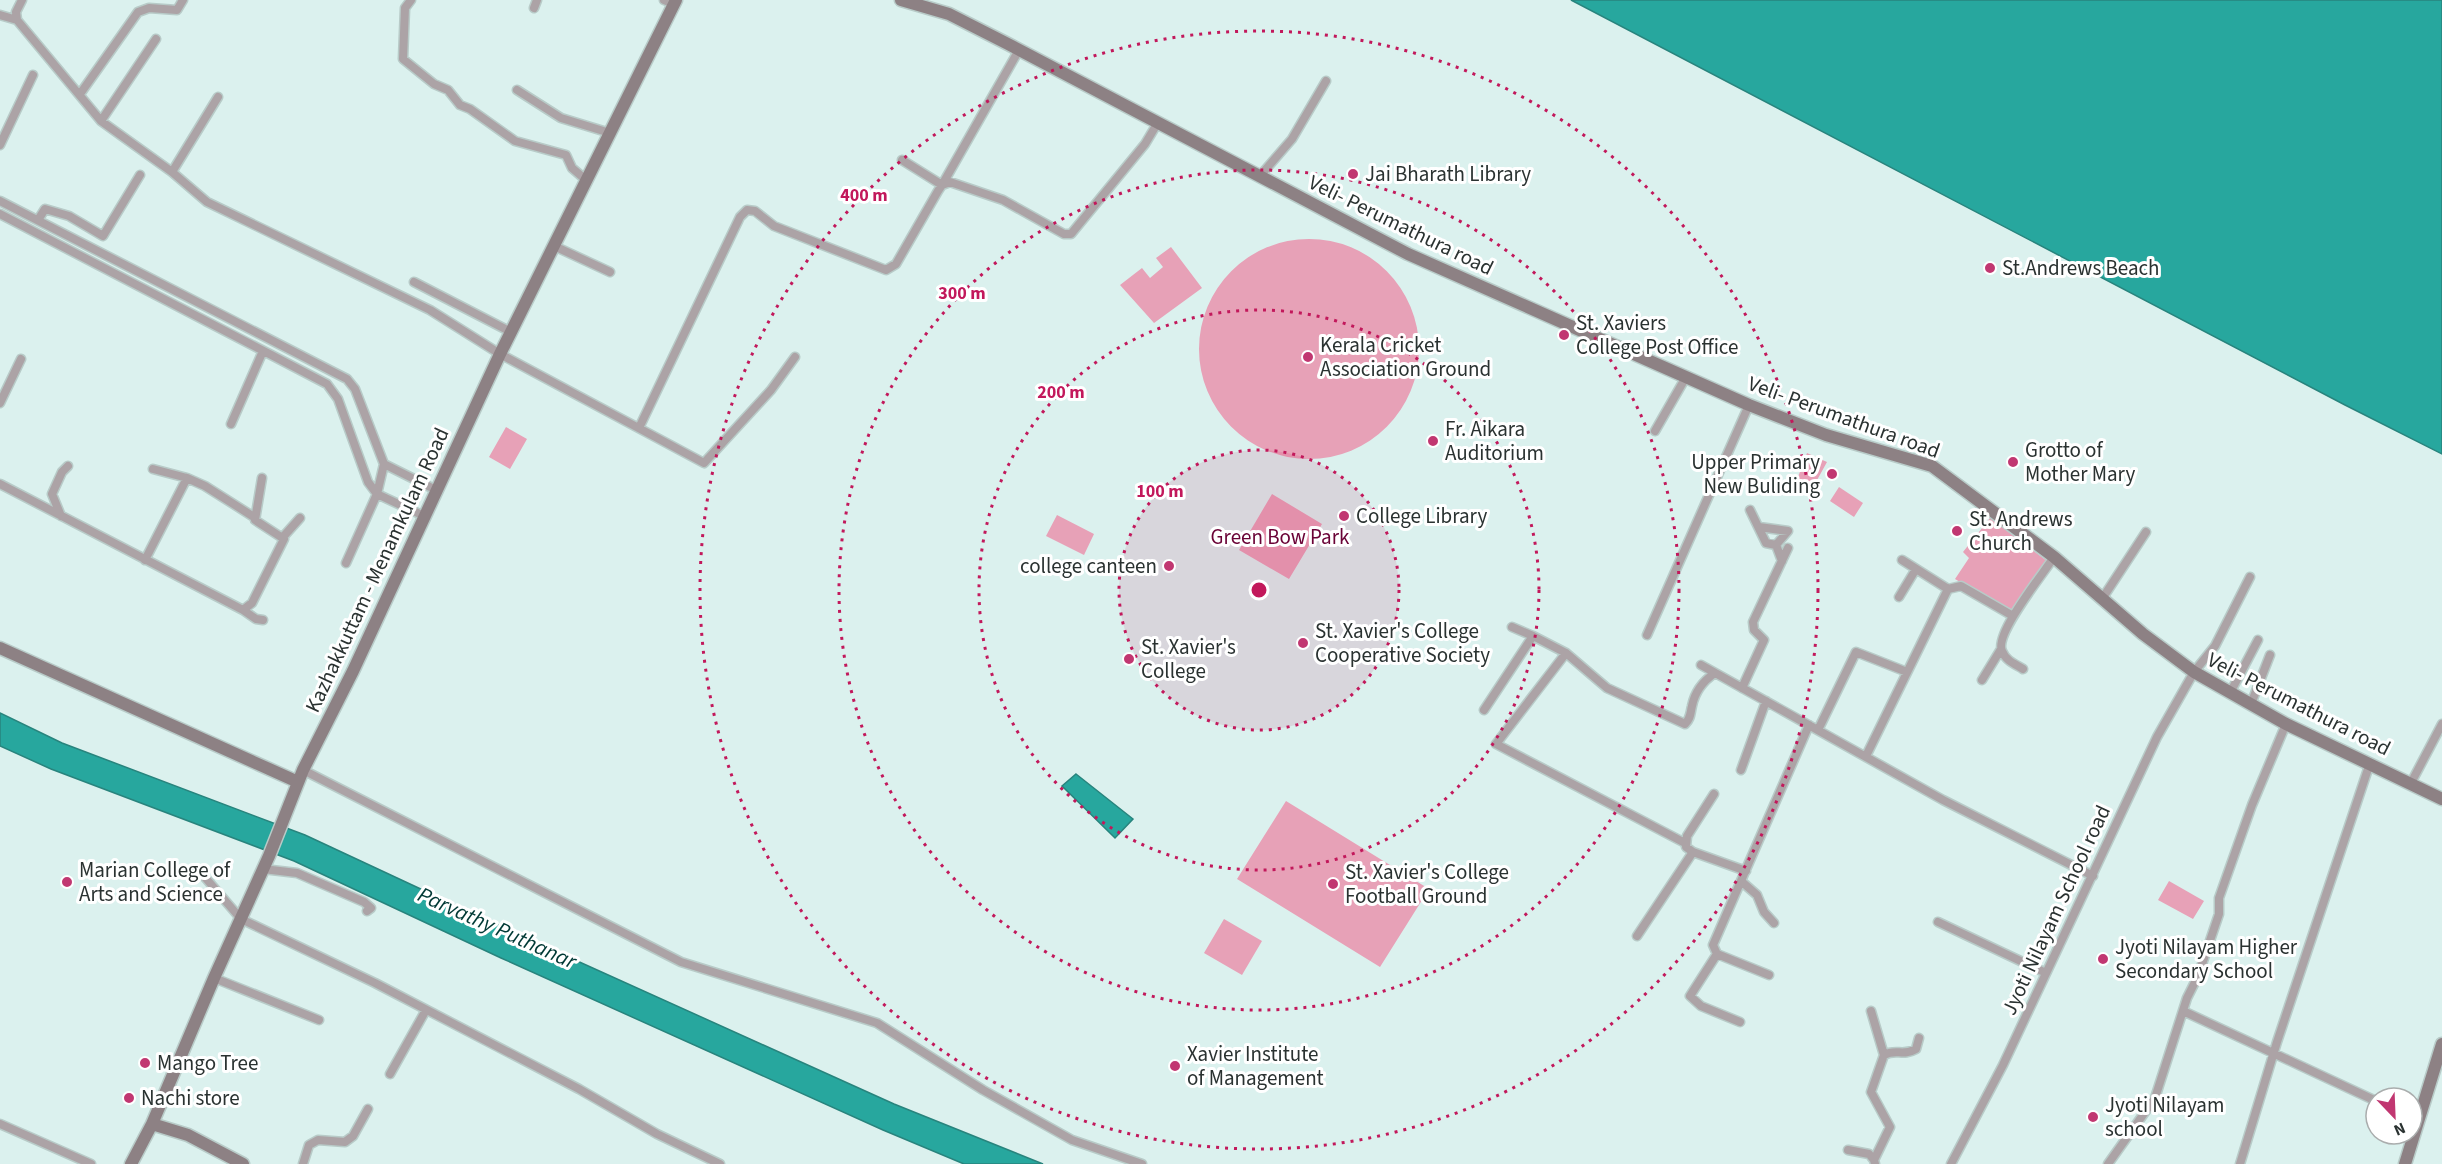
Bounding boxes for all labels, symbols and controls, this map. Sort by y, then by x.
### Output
place label: Jai Bharath Library [1365,159,1531,189]
street label: Veli- Perumathura road [1303,167,1499,283]
marker: Jai Bharath Library [1346,167,1360,181]
text: 400 m [840,183,888,208]
place label: St.Andrews Beach [2002,253,2159,283]
marker: St.Andrews Beach [1983,261,1997,275]
text: 300 m [938,281,986,306]
place label: St. Xaviers College Post Office [1576,308,1738,362]
marker: St. Xaviers College Post Office [1557,328,1571,342]
place label: Kerala Cricket Association Ground [1320,330,1491,384]
marker: Kerala Cricket Association Ground [1301,350,1315,364]
street label: Veli- Perumathura road [1744,368,1944,466]
text: 200 m [1037,380,1085,405]
place label: Fr. Aikara Auditorium [1445,414,1544,468]
street label: Kazhakkuttam - Menamkulam Road [298,423,456,717]
marker: Fr. Aikara Auditorium [1426,434,1440,448]
place label: Grotto of Mother Mary [2025,435,2135,489]
place label: Upper Primary New Buliding [1691,447,1820,501]
marker: Grotto of Mother Mary [2006,455,2020,469]
marker: Upper Primary New Buliding [1825,467,1839,481]
text: 100 m [1136,479,1184,504]
place label: College Library [1356,501,1487,531]
place label: St. Andrews Church [1969,504,2073,558]
marker: College Library [1337,509,1351,523]
park label: Green Bow Park [1211,522,1350,552]
marker: St. Andrews Church [1950,524,1964,538]
place label: college canteen [1020,551,1157,581]
marker: college canteen [1162,559,1176,573]
centre of rings [1249,580,1269,600]
place label: St. Xavier's College Cooperative Society [1315,616,1490,670]
place label: St. Xavier's College [1141,632,1236,686]
marker: St. Xavier's College Cooperative Society [1296,636,1310,650]
street label: Veli- Perumathura road [2202,645,2396,763]
marker: St. Xavier's College [1122,652,1136,666]
street label: Jyoti Nilayam School road [1994,800,2118,1020]
place label: Marian College of Arts and Science [79,855,231,909]
place label: St. Xavier's College Football Ground [1345,857,1509,911]
marker: Marian College of Arts and Science [60,875,74,889]
marker: St. Xavier's College Football Ground [1326,877,1340,891]
water label: Parvathy Puthanar [413,879,583,978]
place label: Jyoti Nilayam Higher Secondary School [2115,932,2298,986]
marker: Jyoti Nilayam Higher Secondary School [2096,952,2110,966]
place label: Xavier Institute of Management [1187,1039,1324,1093]
place label: Mango Tree [157,1048,258,1078]
marker: Mango Tree [138,1056,152,1070]
marker: Xavier Institute of Management [1168,1059,1182,1073]
place label: Nachi store [141,1083,240,1113]
north arrow [2364,1086,2424,1146]
place label: Jyoti Nilayam school [2105,1090,2224,1144]
marker: Nachi store [122,1091,136,1105]
marker: Jyoti Nilayam school [2086,1110,2100,1124]
text: N [2390,1117,2409,1141]

